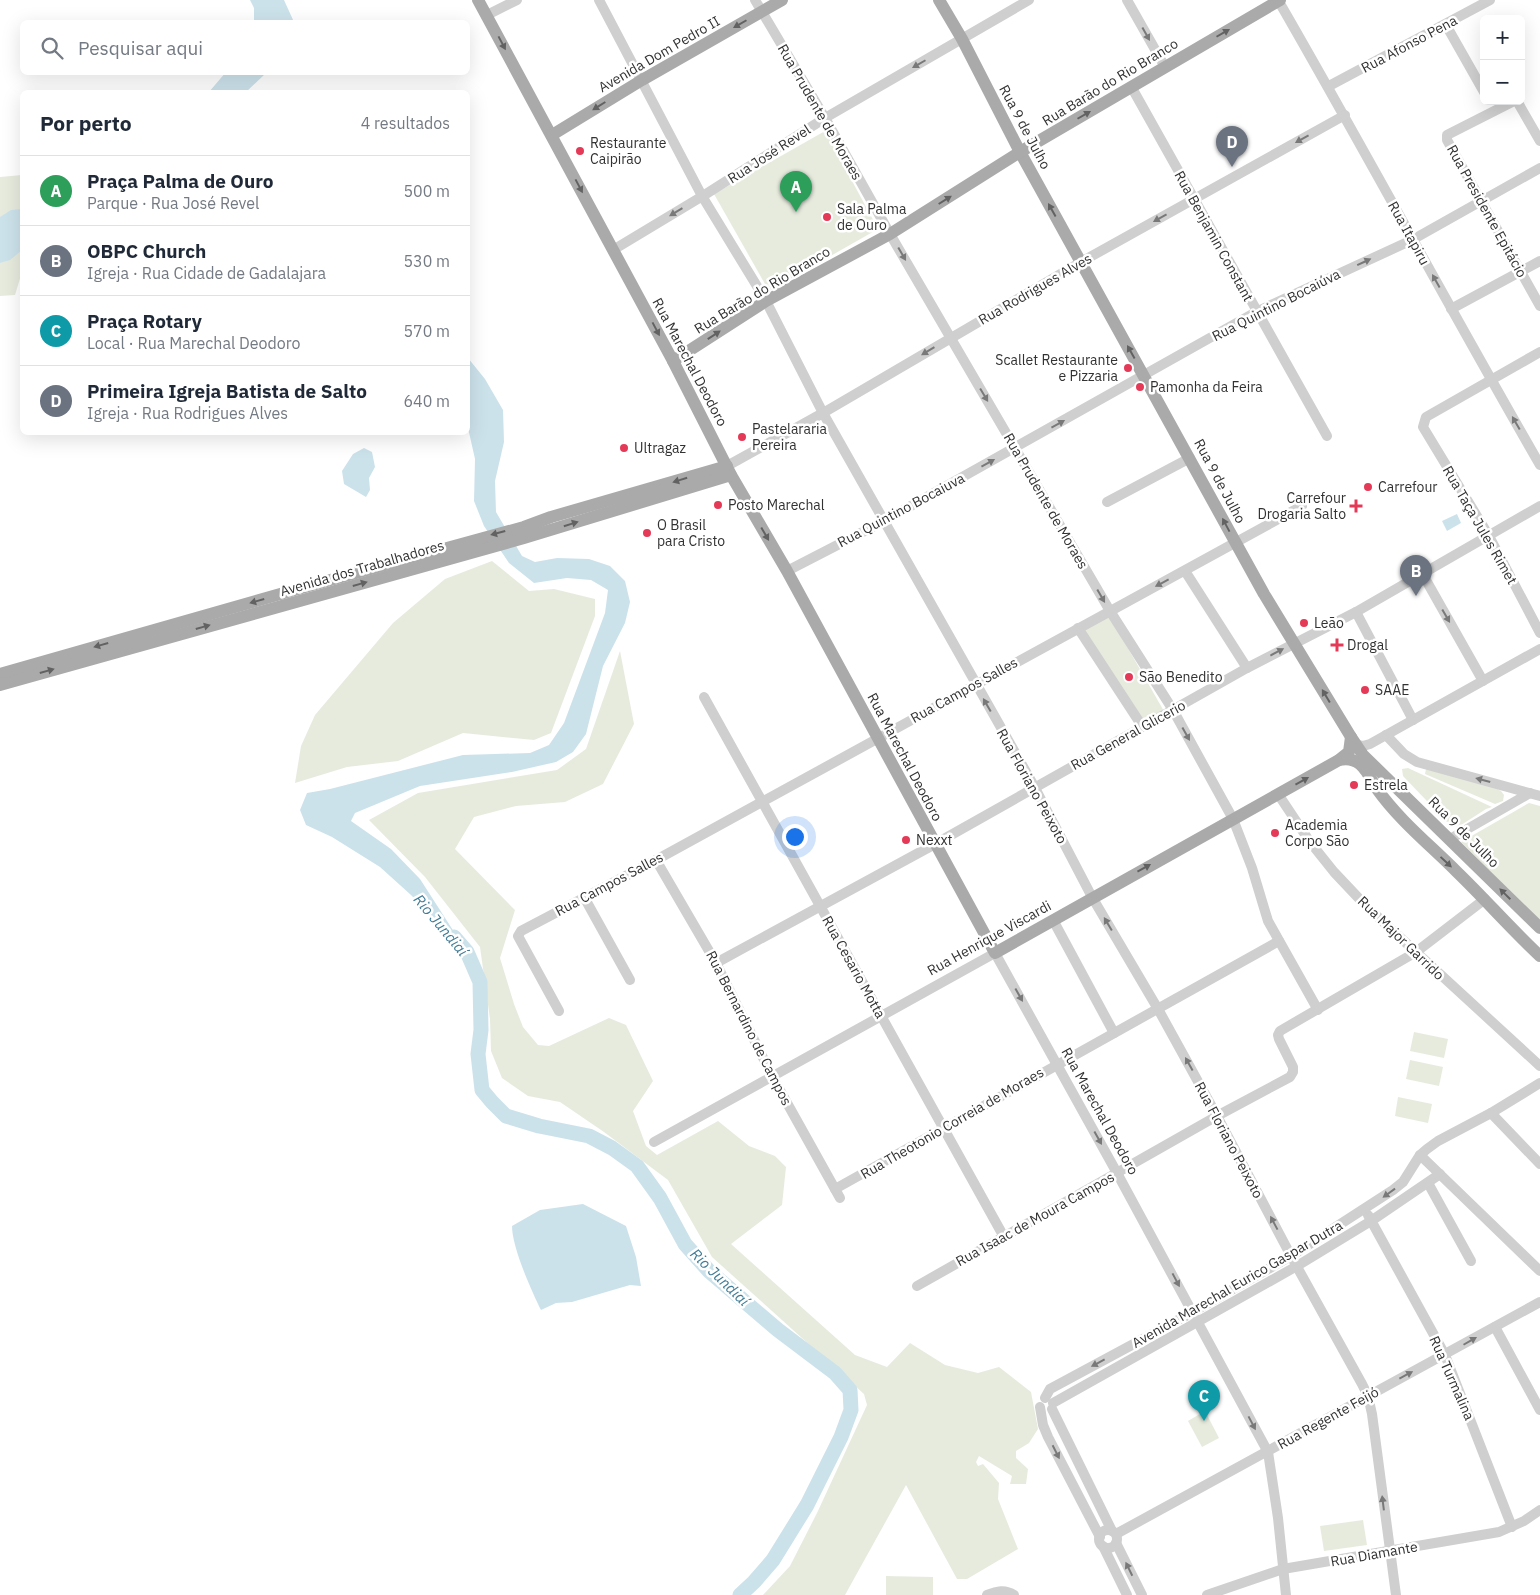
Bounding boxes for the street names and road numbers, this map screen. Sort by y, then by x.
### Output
street label: Rua Afonso Pena [1358,11,1461,77]
street label: Avenida Dom Pedro II [595,12,723,96]
street label: Rua Barão do Rio Branco [1039,34,1181,130]
street label: Rua Prudente de Moraes [774,41,866,183]
street label: Rua 9 de Julho [995,82,1055,173]
street label: Rua José Revel [724,120,814,187]
street label: Rua Presidente Epitácio [1443,141,1531,281]
street label: Rua Benjamin Constant [1171,167,1258,305]
street label: Rua Itapiru [1384,198,1434,268]
street label: Rua Barão do Rio Branco [691,242,833,338]
street label: Rua Rodrigues Alves [975,249,1095,329]
street label: Rua Quintino Bocaiúva [1209,265,1344,345]
street label: Rua Marechal Deodoro [649,295,732,429]
street label: Rua Prudente de Moraes [1000,430,1092,572]
street label: Rua 9 de Julho [1190,436,1250,527]
street label: Rua Taça Jules Rimet [1439,462,1521,588]
street label: Rua Quintino Bocaiuva [834,469,968,551]
street label: Avenida dos Trabalhadores [278,536,446,600]
street label: Rua Campos Salles [907,653,1021,727]
street label: Rua Marechal Deodoro [864,690,947,824]
street label: Rua General Glicerio [1067,696,1189,774]
street label: Rua Floriano Peixoto [993,725,1071,847]
street label: Rua 9 de Julho [1425,793,1503,871]
street label: Rua Campos Salles [552,848,666,920]
street label: Rua Major Garrido [1354,892,1448,984]
street label: Rua Henrique Viscardi [924,896,1054,980]
street label: Rua Cesario Motta [818,913,890,1022]
street label: Rua Bernardino de Campos [702,948,796,1108]
street label: Rua Marechal Deodoro [1058,1044,1143,1178]
street label: Rua Theotonio Correia de Moraes [857,1063,1047,1183]
street label: Rua Floriano Peixoto [1191,1079,1267,1201]
street label: Rua Isaac de Moura Campos [952,1168,1118,1270]
street label: Avenida Marechal Eurico Gaspar Dutra [1128,1216,1346,1352]
street label: Rua Turmalina [1425,1333,1479,1423]
street label: Rua Regente Feijó [1274,1383,1382,1453]
street label: Rua Diamante [1329,1537,1419,1571]

